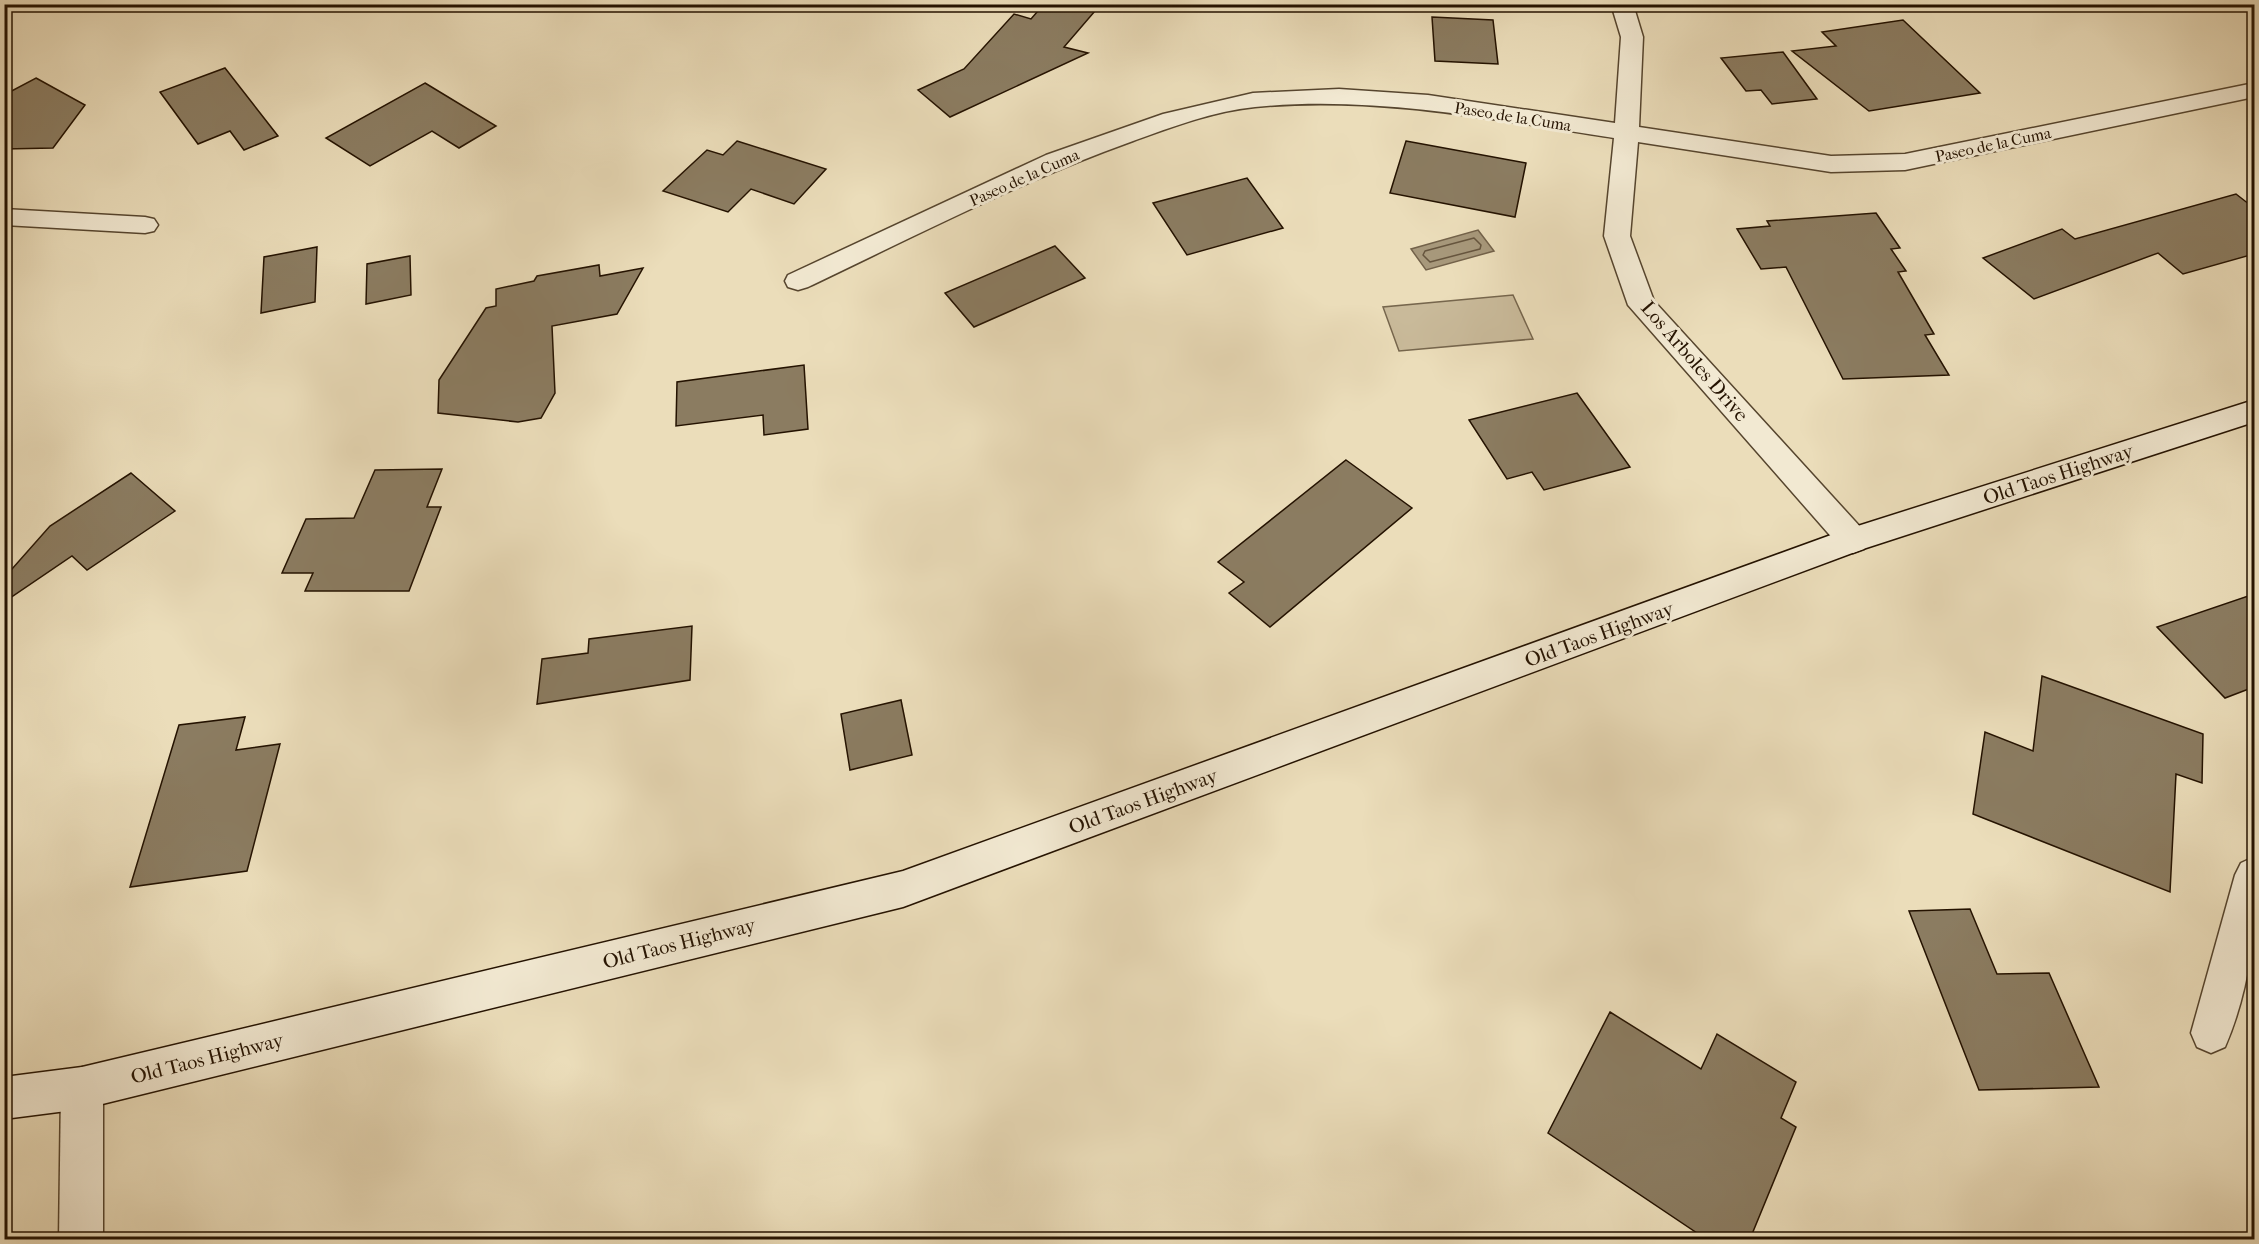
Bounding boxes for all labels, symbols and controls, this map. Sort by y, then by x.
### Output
street label: Paseo de la Cuma [1453,98,1573,135]
street label: Paseo de la Cuma [1933,123,2053,166]
street label: Paseo de la Cuma [966,145,1083,210]
street label: Los Arboles Drive [1636,297,1753,426]
street label: Old Taos Highway [1980,439,2137,510]
street label: Old Taos Highway [1522,596,1678,672]
street label: Old Taos Highway [1066,763,1222,839]
street label: Old Taos Highway [600,913,759,974]
street label: Old Taos Highway [128,1028,287,1089]

